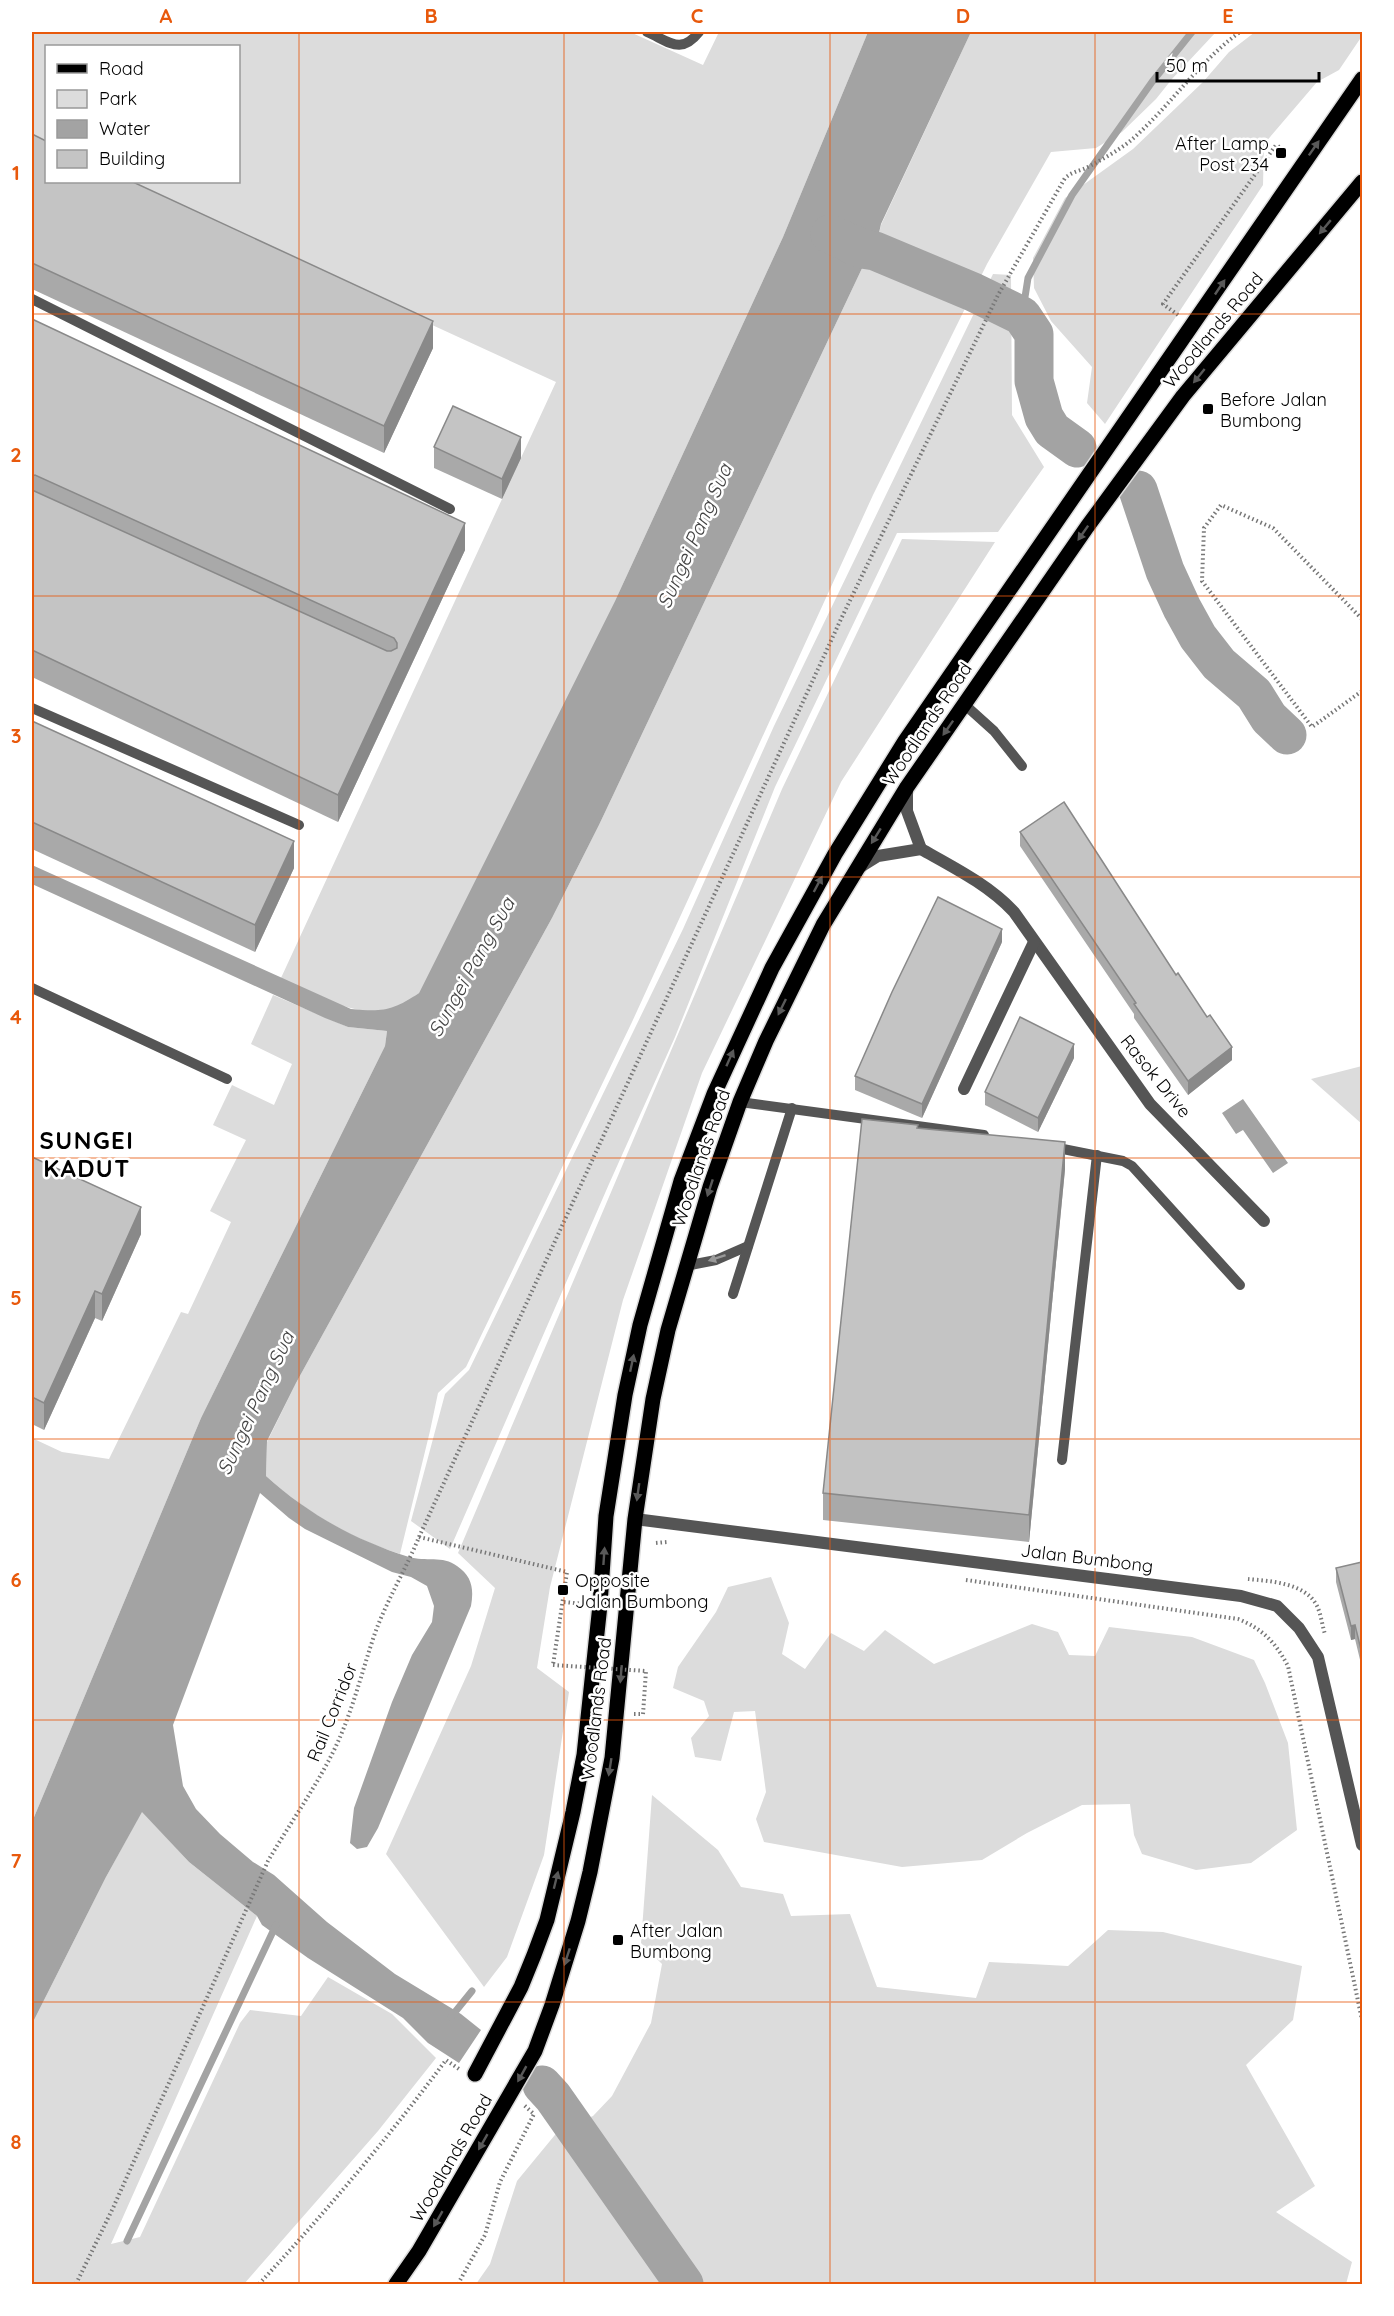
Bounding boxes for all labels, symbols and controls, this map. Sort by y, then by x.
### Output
text: A [160,3,173,28]
text: B [424,3,438,28]
text: C [691,3,704,28]
text: D [956,3,970,28]
text: E [1222,3,1234,28]
legend [45,45,240,183]
scale bar [1157,45,1319,83]
text: 50 m [1166,54,1208,77]
text: Road [99,57,144,80]
text: Park [99,87,137,110]
text: Water [99,117,150,140]
place label: After Lamp Post 234 [1175,132,1269,176]
one-way arrow [1308,141,1320,157]
marker: After Lamp Post 234 [1274,146,1288,160]
text: Building [99,147,165,170]
text: 1 [12,160,20,185]
one-way arrow [1318,219,1331,235]
street label: Woodlands Road [1158,267,1268,393]
one-way arrow [1214,279,1225,295]
one-way arrow [1193,368,1206,383]
place label: Before Jalan Bumbong [1220,388,1327,432]
marker: Before Jalan Bumbong [1201,402,1215,416]
text: 2 [10,442,22,467]
water label: Sungei Pang Sua [651,458,738,612]
one-way arrow [1077,524,1089,540]
street label: Woodlands Road [877,658,977,790]
one-way arrow [942,719,954,735]
text: 3 [11,723,21,748]
one-way arrow [871,828,882,844]
one-way arrow [813,875,823,892]
water label: Sungei Pang Sua [422,891,521,1041]
one-way arrow [778,999,787,1016]
text: 4 [10,1004,22,1029]
street label: Rasok Drive [1116,1030,1196,1122]
one-way arrow [725,1048,735,1066]
street label: Woodlands Road [667,1086,735,1230]
district label: SUNGEI KADUT [40,1125,134,1183]
one-way arrow [704,1179,714,1197]
one-way arrow [708,1254,726,1263]
text: 5 [10,1285,22,1310]
water label: Sungei Pang Sua [211,1326,300,1479]
one-way arrow [628,1353,637,1372]
one-way arrow [634,1482,643,1501]
street label: Jalan Bumbong [1019,1538,1155,1578]
one-way arrow [599,1546,608,1565]
text: 6 [10,1567,22,1592]
place label: Opposite Jalan Bumbong [575,1569,708,1613]
marker: Opposite Jalan Bumbong [556,1583,570,1597]
street label: Woodlands Road [576,1636,616,1782]
street label: Rail Corridor [302,1659,362,1765]
one-way arrow [616,1665,626,1684]
one-way arrow [606,1758,615,1777]
text: 7 [11,1848,22,1873]
one-way arrow [552,1871,562,1889]
place label: After Jalan Bumbong [630,1919,723,1963]
marker: After Jalan Bumbong [611,1933,625,1947]
one-way arrow [561,1948,571,1966]
one-way arrow [517,2066,528,2082]
street label: Woodlands Road [405,2090,497,2226]
text: 8 [11,2129,22,2154]
one-way arrow [478,2134,489,2150]
one-way arrow [433,2211,443,2228]

